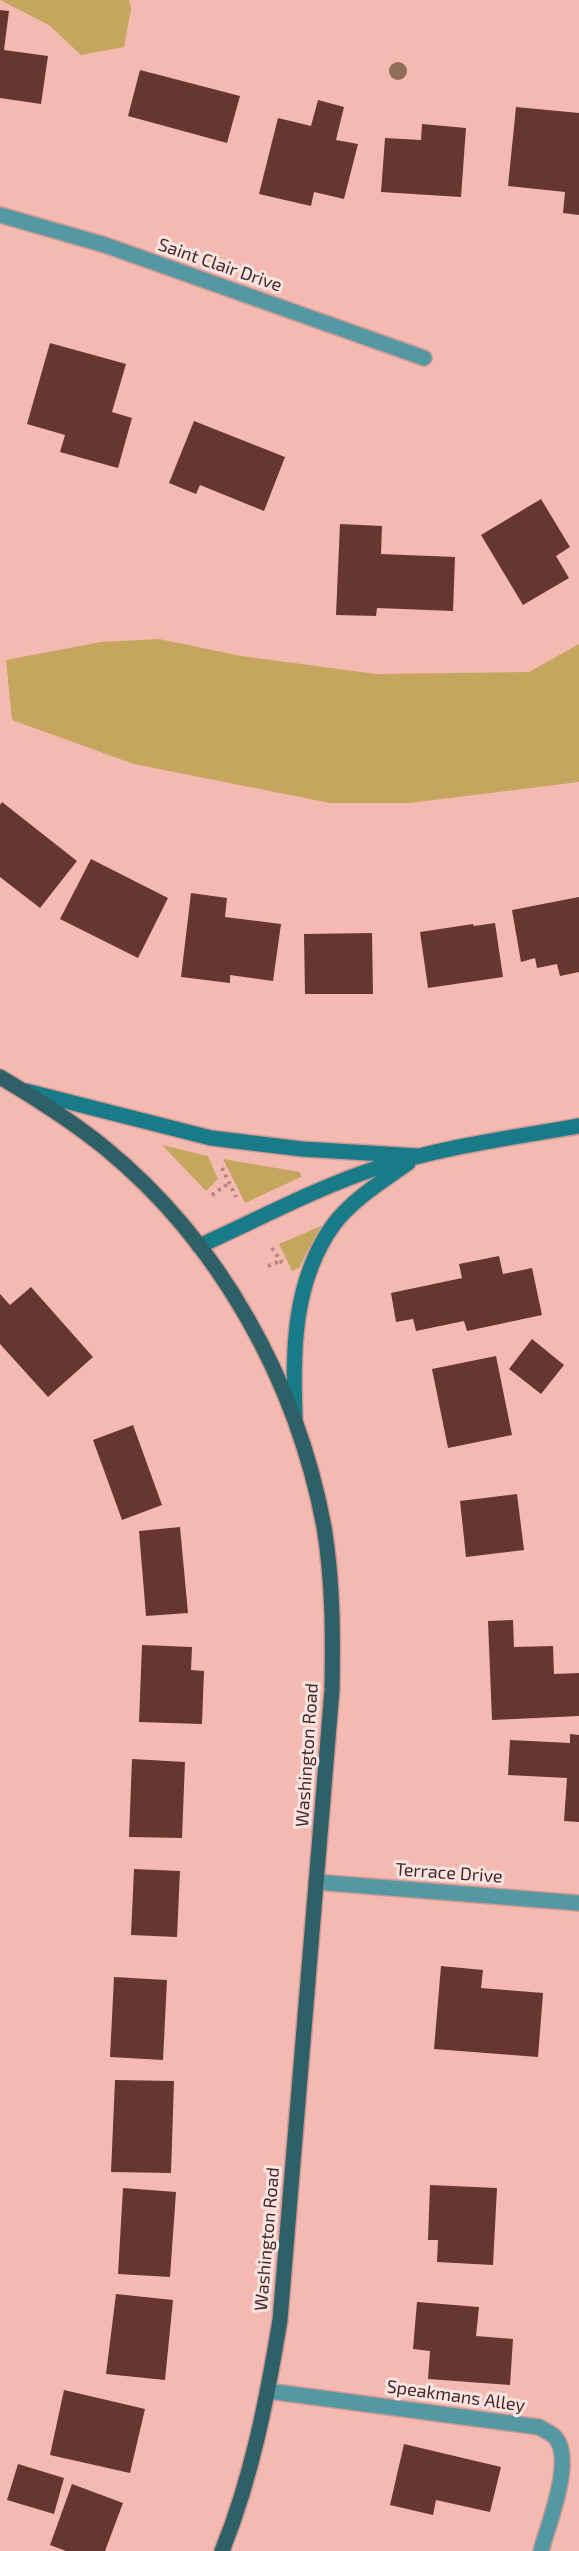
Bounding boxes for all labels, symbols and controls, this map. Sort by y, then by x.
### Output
street label: Saint Clair Drive [155,234,285,296]
street label: Washington Road [291,1682,323,1828]
street label: Terrace Drive [395,1858,503,1888]
street label: Washington Road [250,2166,284,2312]
street label: Speakmans Alley [385,2376,527,2416]

